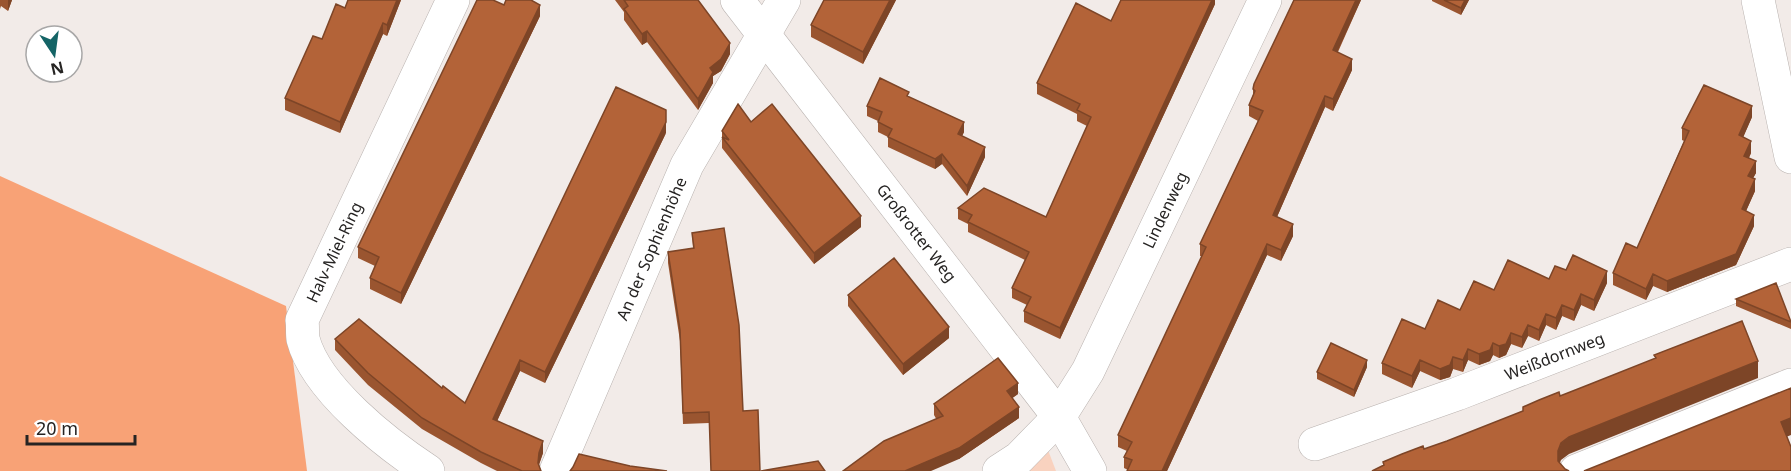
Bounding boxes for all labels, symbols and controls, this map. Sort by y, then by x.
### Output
north arrow [24,24,84,84]
text: N [49,56,66,81]
street label: Lindenweg [1137,168,1193,252]
street label: An der Sophienhöhe [611,174,692,324]
street label: Großrotter Weg [872,179,962,286]
street label: Halv-Miel-Ring [301,198,367,306]
street label: Weißdornweg [1501,327,1607,385]
scale bar [27,408,135,446]
text: 20 m [36,416,78,440]

